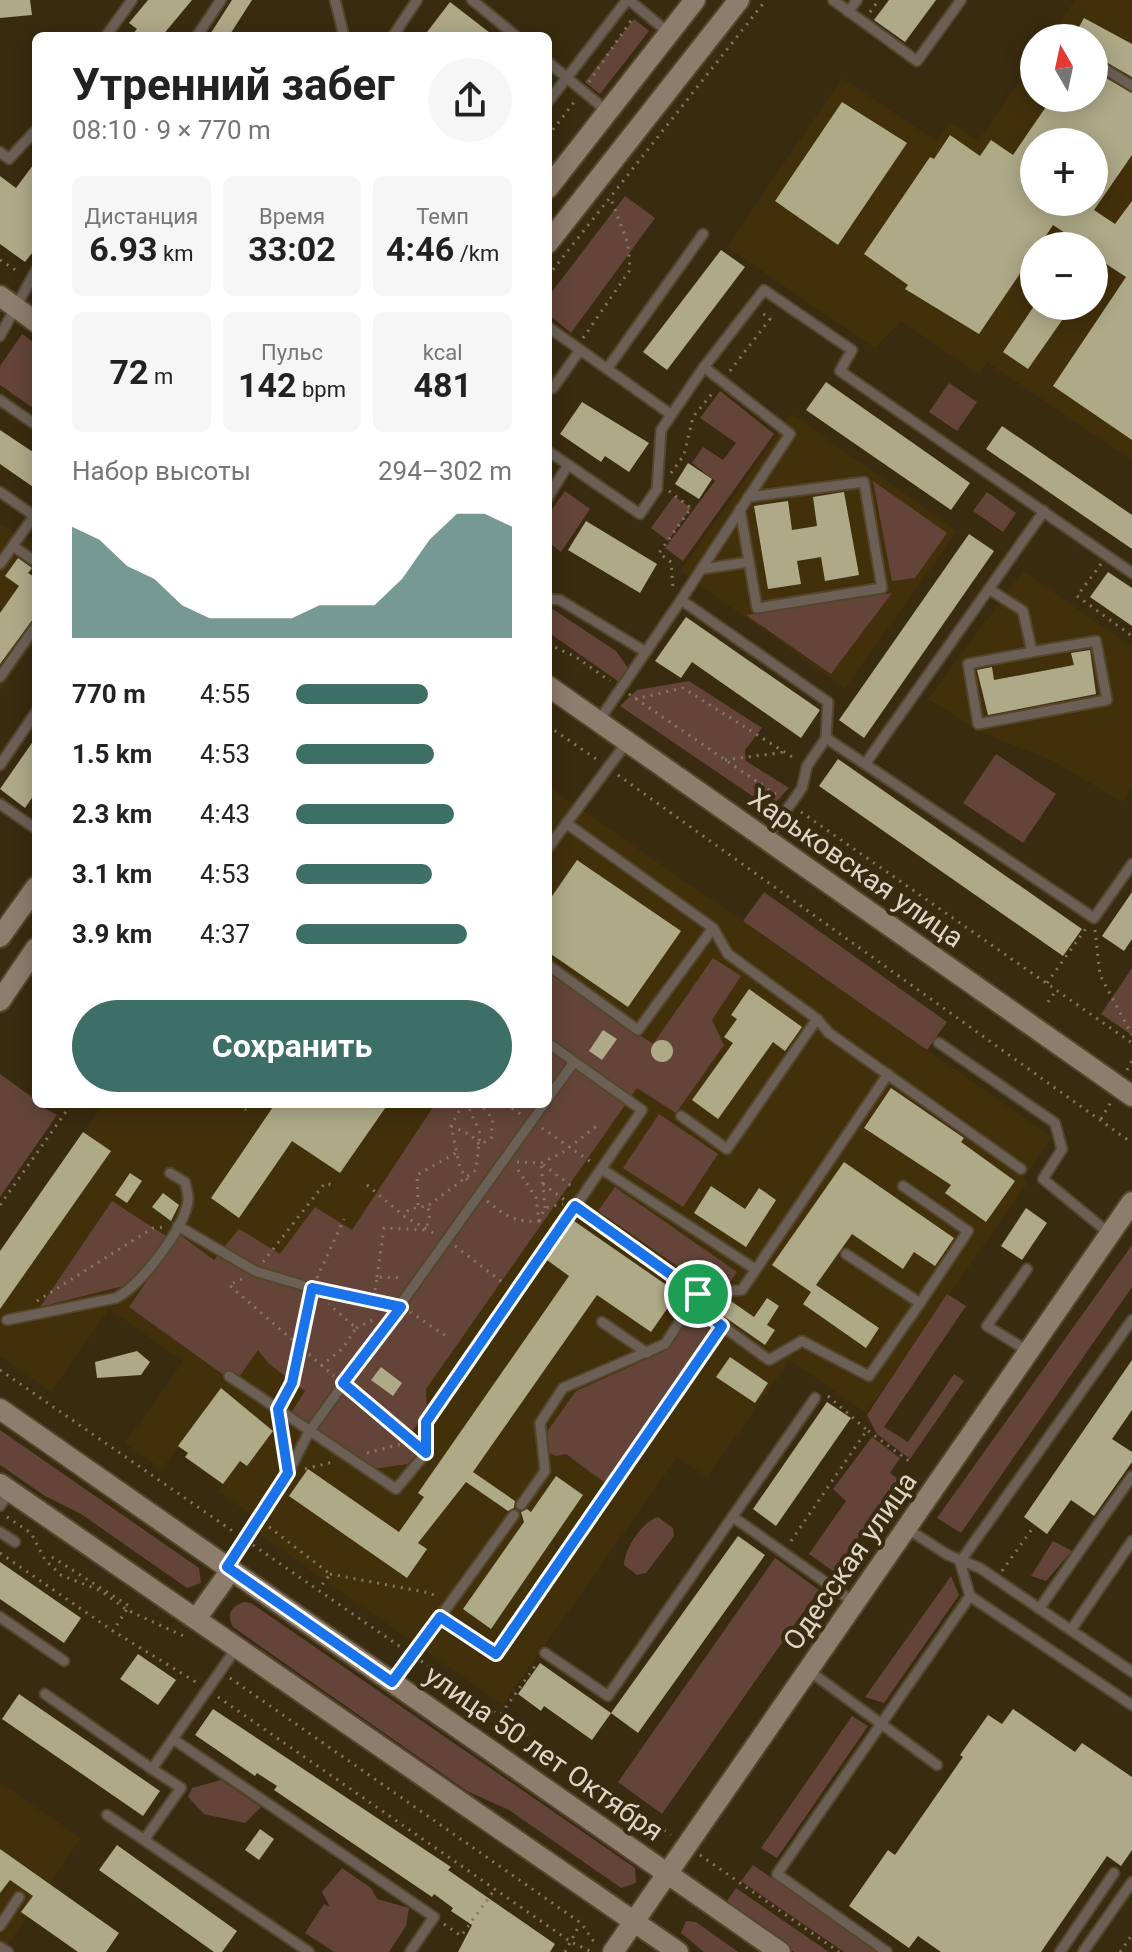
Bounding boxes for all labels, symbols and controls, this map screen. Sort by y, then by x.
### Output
north arrow [1020,24,1108,112]
map controls [1020,24,1108,320]
button: share [428,58,512,142]
text: Утренний забег [72,59,395,111]
text: 08:10 · 9 × 770 m [72,115,271,145]
button: + [1020,128,1108,216]
text: Дистанция [85,204,198,229]
text: Время [259,204,325,229]
text: Темп [416,204,469,229]
text: 6.93 [89,229,158,269]
text: 33:02 [248,229,336,269]
text: 4:46 [386,229,454,269]
button: − [1020,232,1108,320]
text: km [158,241,193,266]
text: /km [454,241,499,266]
text: Пульс [261,340,323,365]
text: kcal [423,340,463,365]
text: 72 [109,352,148,392]
text: m [148,364,173,389]
text: 142 [238,365,297,405]
text: 481 [413,365,472,405]
text: bpm [297,377,346,402]
text: Набор высоты [72,456,251,486]
text: 294–302 m [378,456,512,486]
text: 770 m [72,679,146,709]
text: 4:55 [200,679,250,709]
text: 1.5 km [72,739,152,769]
text: 4:53 [200,739,250,769]
street label: Харьковская улица [742,781,970,955]
text: 2.3 km [72,799,152,829]
text: 4:43 [200,799,250,829]
text: 3.1 km [72,859,152,889]
text: 4:53 [200,859,250,889]
text: 3.9 km [72,919,152,949]
text: 4:37 [200,919,250,949]
button: Сохранить [72,1000,512,1092]
pin [664,1260,732,1328]
icon: arrive [676,1272,720,1316]
street label: Одесская улица [776,1466,924,1656]
street label: улица 50 лет Октября [419,1658,669,1848]

